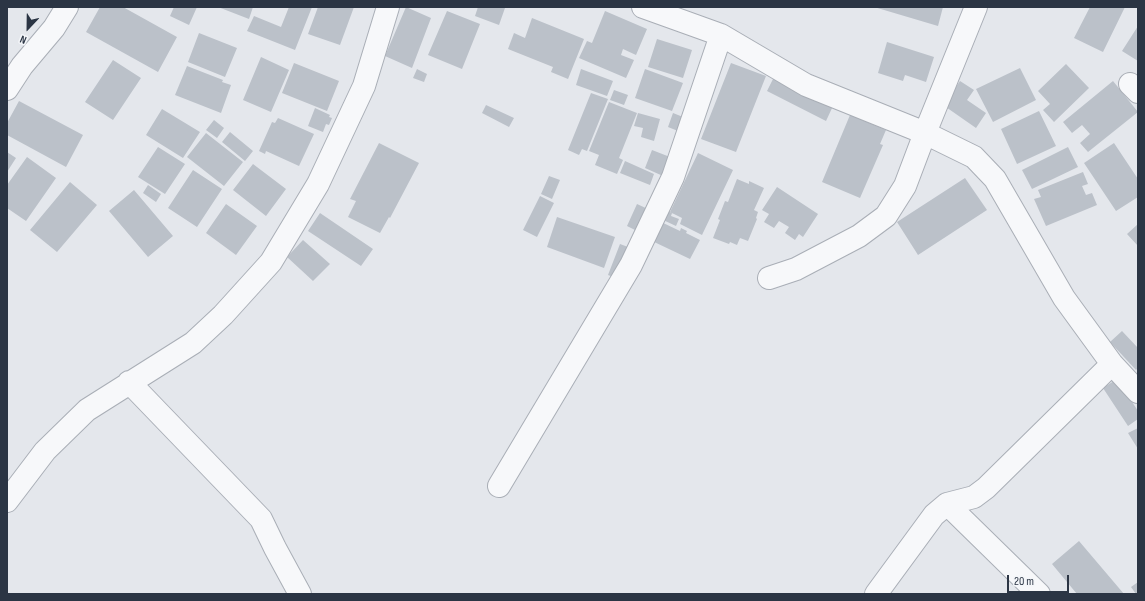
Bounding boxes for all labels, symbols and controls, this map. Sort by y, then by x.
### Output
north arrow [8,8,48,48]
text: N [18,32,28,47]
scale bar [1009,567,1071,593]
text: 20 m [1014,574,1034,589]

